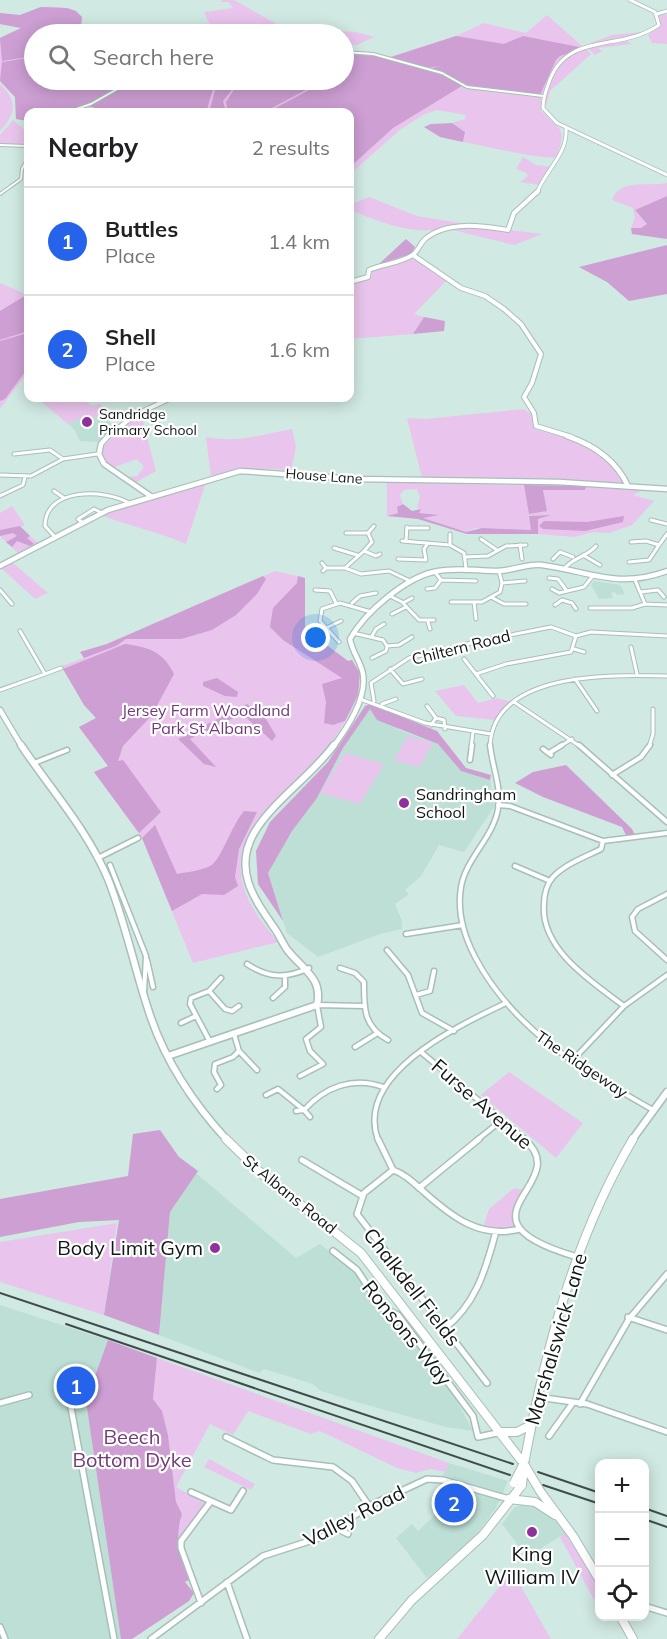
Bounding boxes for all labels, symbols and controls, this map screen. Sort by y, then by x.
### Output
search box [24,24,354,90]
icon: search [45,41,78,74]
text: Search here [93,43,214,71]
text: Nearby [48,131,138,164]
text: 2 results [252,135,330,160]
text: Buttles [105,215,178,243]
text: 1 [62,229,74,254]
text: 1.4 km [268,229,330,254]
text: Place [105,243,155,268]
text: Shell [105,323,156,351]
text: 2 [62,337,74,362]
text: 1.6 km [268,337,330,362]
text: Place [105,351,155,376]
place label: Sandridge Primary School [99,405,197,439]
marker: Sandridge Primary School [80,415,94,429]
street label: House Lane [285,464,363,488]
your location [301,623,330,652]
street label: Chiltern Road [410,625,512,669]
park label: Jersey Farm Woodland Park St Albans [122,700,290,738]
place label: Sandringham School [416,784,516,822]
marker: Sandringham School [397,796,411,810]
street label: The Ridgeway [532,1026,632,1102]
street label: Furse Avenue [427,1053,538,1154]
street label: St Albans Road [239,1150,341,1238]
street label: Chalkdell Fields [358,1222,466,1351]
place label: Body Limit Gym [57,1235,203,1260]
marker: Body Limit Gym [208,1241,222,1255]
street label: Marshalswick Lane [519,1250,592,1428]
street label: Ronsons Way [357,1275,458,1391]
pin: 1 [56,1364,96,1408]
park label: Beech Bottom Dyke [72,1424,192,1472]
map controls [595,1459,649,1621]
button: + [595,1459,649,1513]
street label: Valley Road [299,1479,408,1552]
pin: 2 [434,1480,474,1526]
button: − [595,1513,649,1567]
marker: King William IV [525,1525,539,1539]
place label: King William IV [484,1541,580,1589]
button: locate [595,1567,649,1621]

